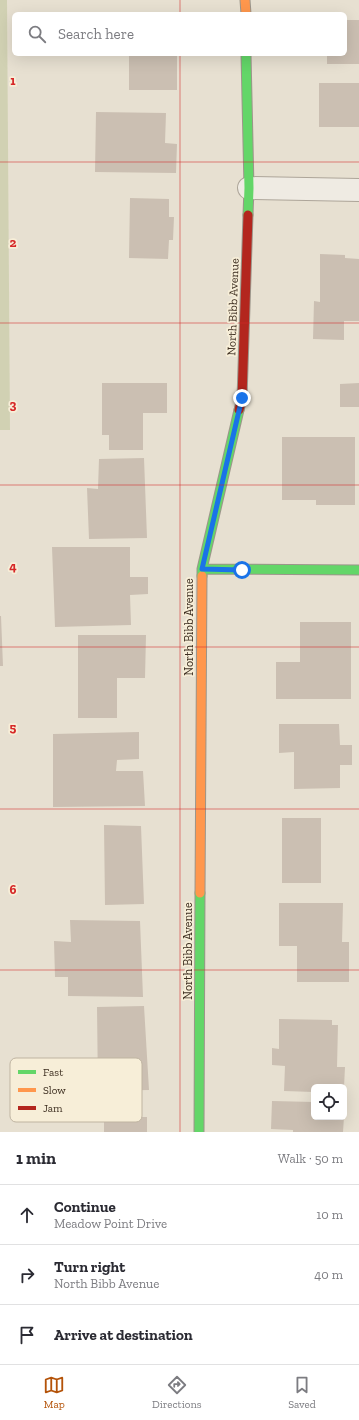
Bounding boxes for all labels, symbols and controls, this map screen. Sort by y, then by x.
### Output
search box [12,12,347,56]
icon: search [26,23,48,45]
text: Search here [58,25,134,43]
text: 1 [10,73,16,88]
text: 2 [10,235,17,250]
street label: North Bibb Avenue [224,258,242,356]
route end [233,389,251,407]
text: 3 [10,397,17,412]
text: 4 [9,559,17,574]
route start [233,561,251,579]
street label: North Bibb Avenue [182,578,196,676]
text: 5 [10,720,17,735]
text: 6 [10,882,17,897]
street label: North Bibb Avenue [181,902,195,1000]
legend [10,1058,142,1122]
text: Fast [43,1066,64,1079]
text: Slow [43,1084,66,1097]
map controls [311,1084,347,1120]
button: locate [311,1084,347,1120]
text: Jam [43,1102,63,1115]
text: 1 min [16,1148,56,1168]
text: Walk · 50 m [278,1151,343,1166]
text: Continue [54,1198,116,1216]
icon: ahead [16,1204,38,1226]
text: 10 m [316,1207,343,1222]
text: Meadow Point Drive [54,1216,167,1231]
text: Turn right [54,1258,125,1276]
icon: right [16,1264,38,1286]
text: 40 m [314,1267,343,1282]
text: North Bibb Avenue [54,1276,159,1291]
icon: arrive [16,1324,38,1346]
text: Arrive at destination [54,1326,193,1344]
tab: Map [43,1374,65,1411]
tab: Directions [152,1374,202,1411]
tab: Saved [288,1374,316,1411]

